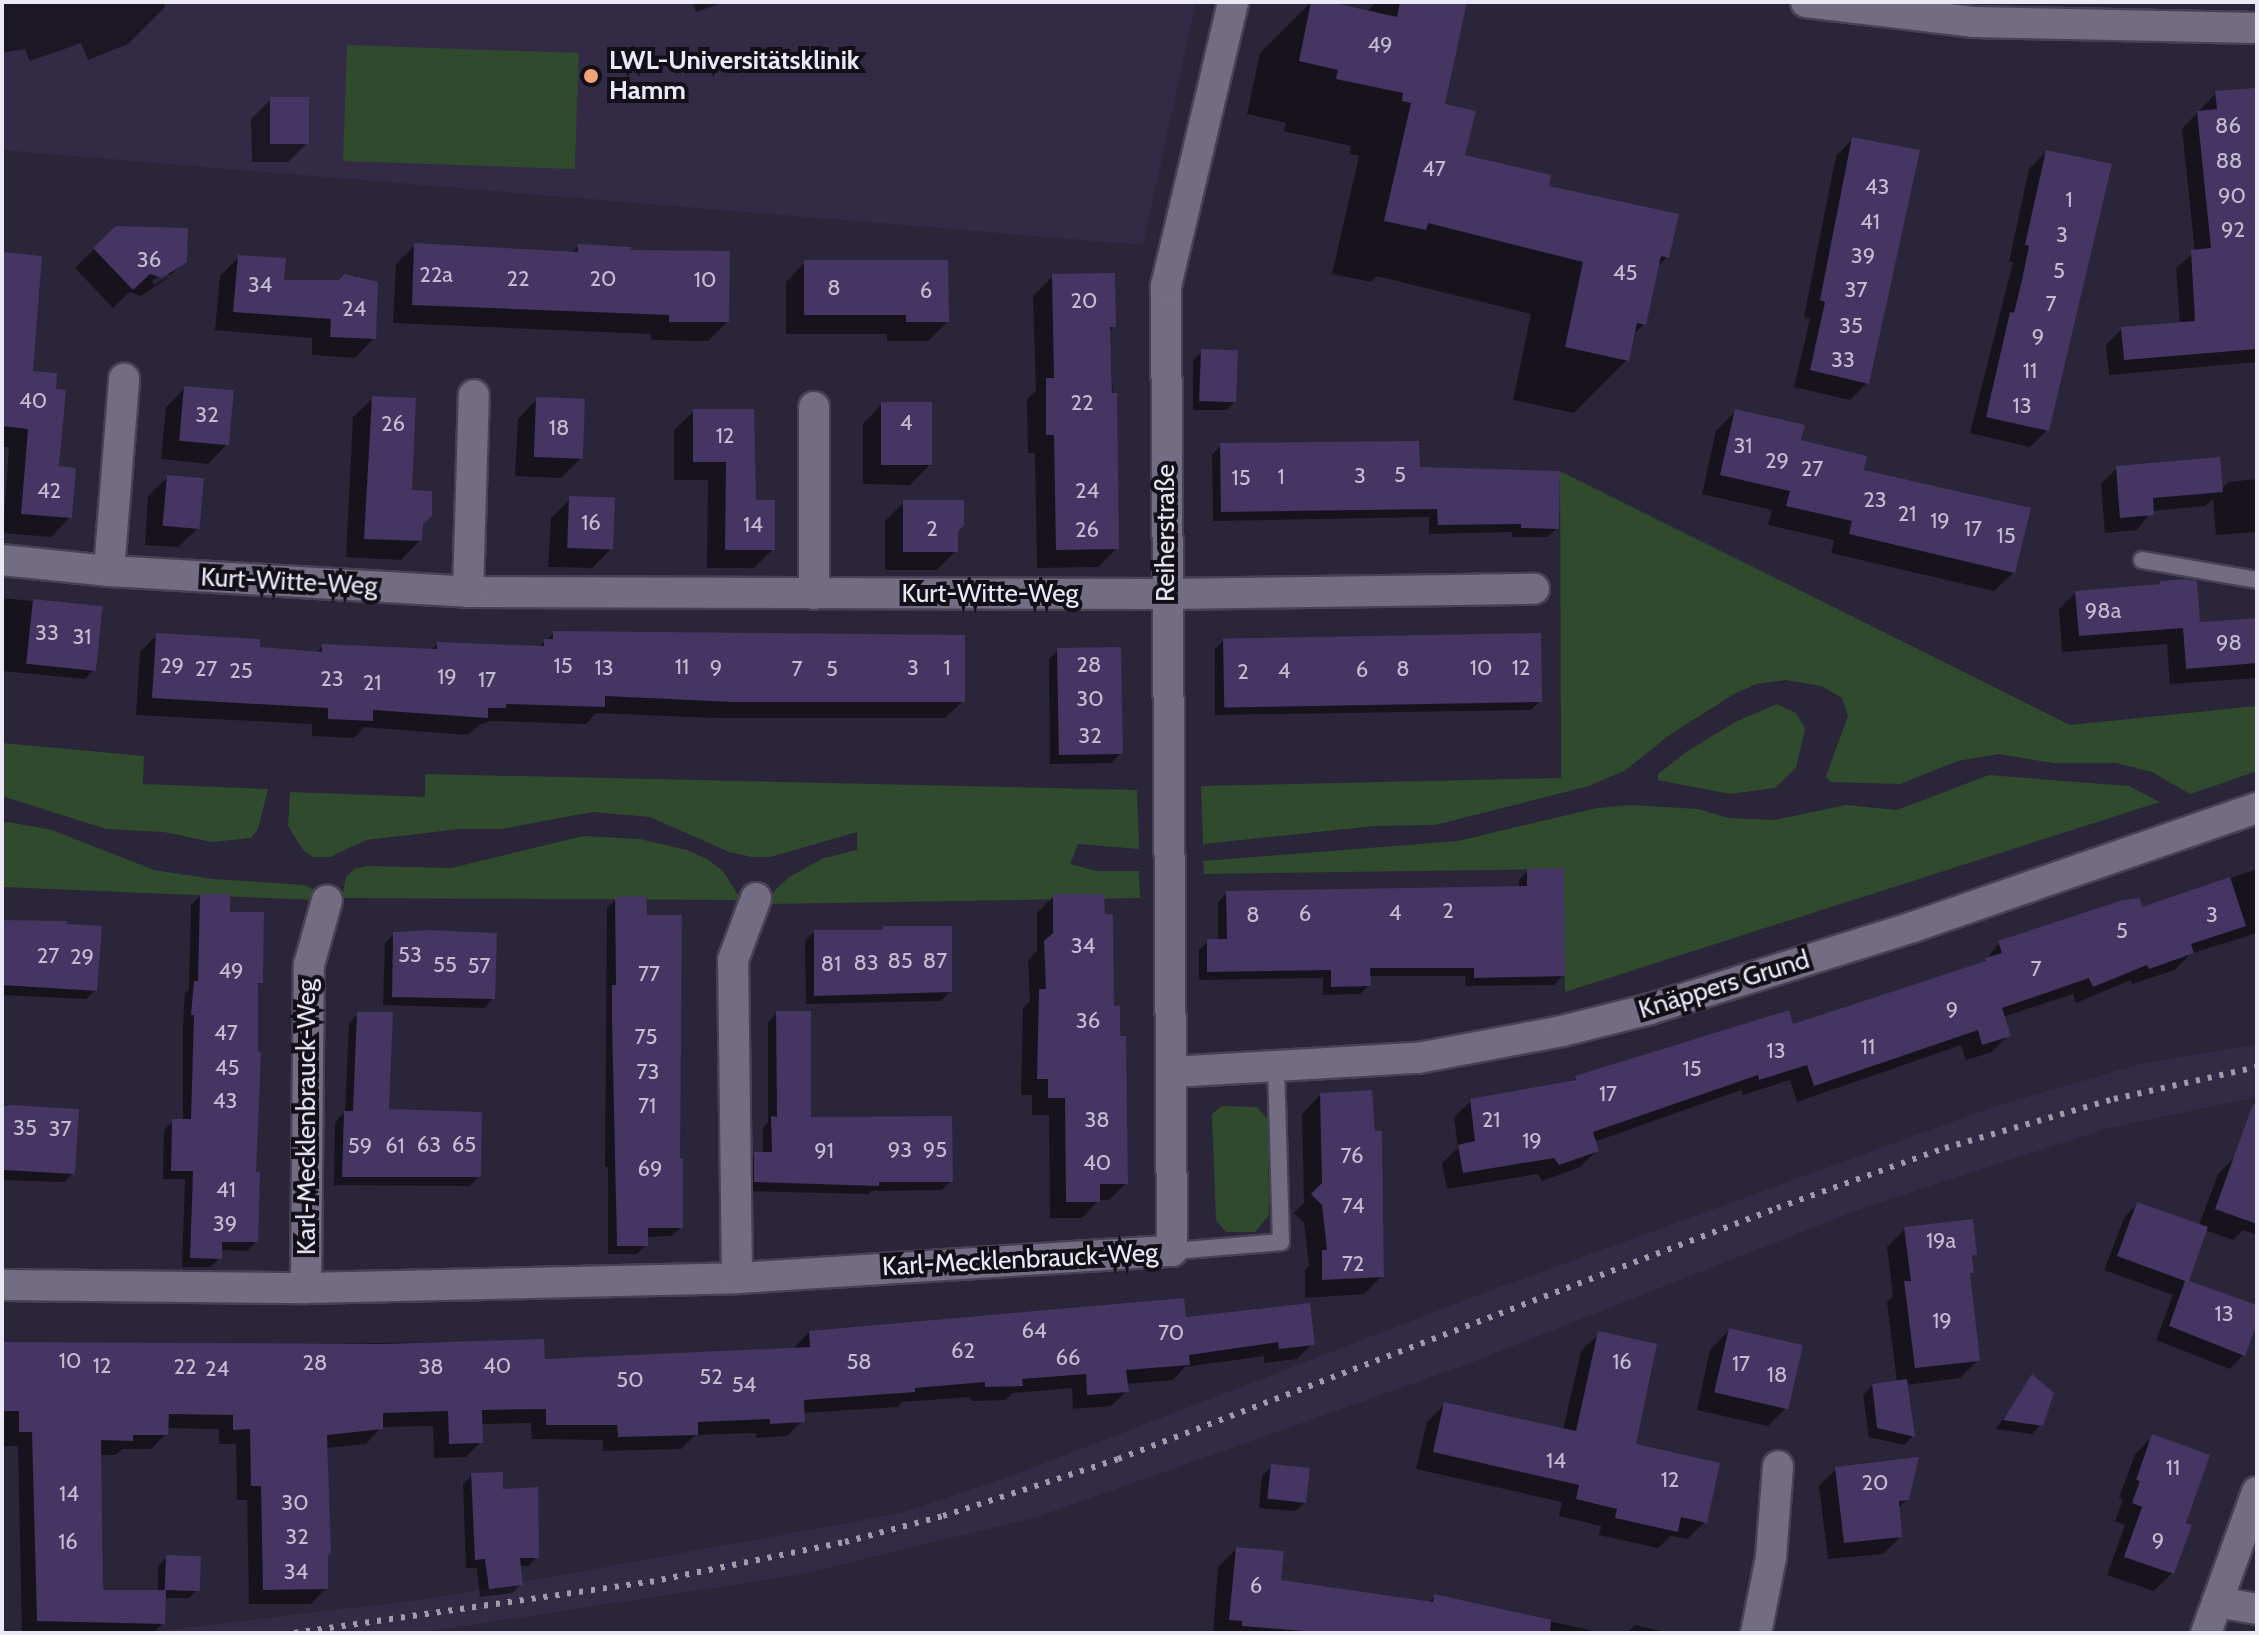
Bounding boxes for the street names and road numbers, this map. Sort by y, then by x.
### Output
street label: Reiherstraße [1150,464,1182,602]
street label: Kurt-Witte-Weg [200,562,378,602]
street label: Kurt-Witte-Weg [902,578,1078,610]
street label: Knäppers Grund [1635,944,1813,1026]
street label: Karl-Mecklenbrauck-Weg [291,979,323,1255]
street label: Karl-Mecklenbrauck-Weg [881,1237,1159,1283]

